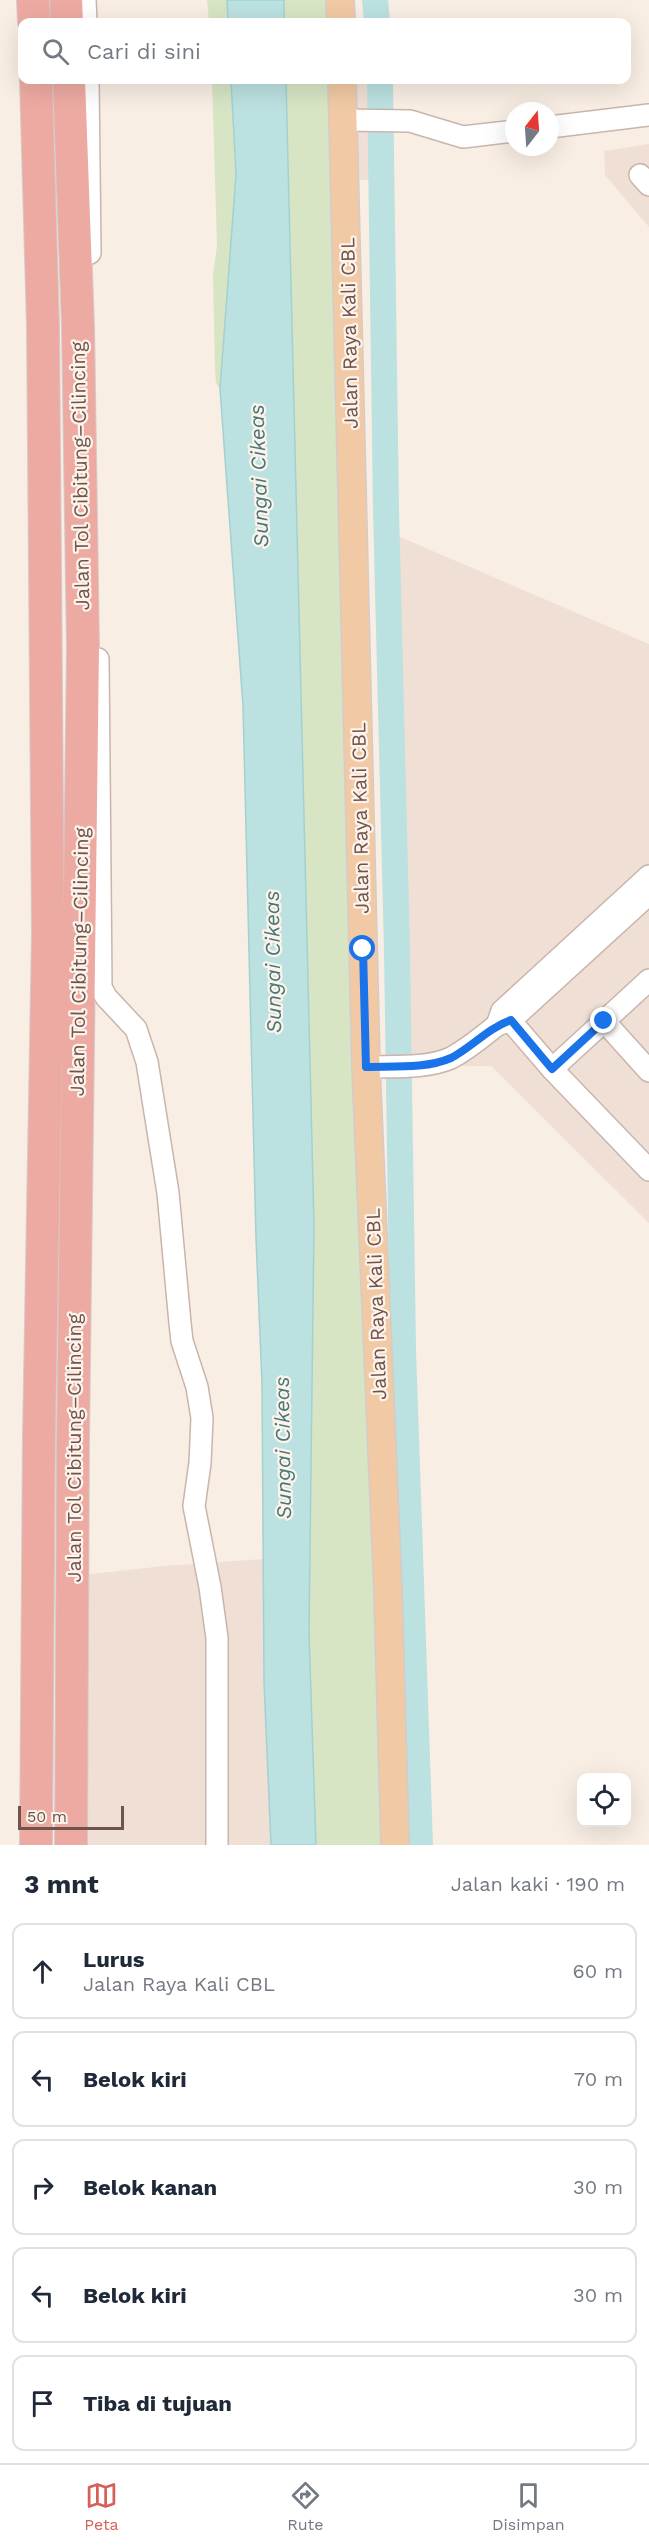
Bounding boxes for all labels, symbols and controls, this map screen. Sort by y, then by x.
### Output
search box [18,18,631,84]
icon: search [39,35,72,68]
text: Cari di sini [87,39,201,64]
north arrow [505,102,559,156]
street label: Jalan Raya Kali CBL [335,237,363,429]
street label: Jalan Tol Cibitung–Cilincing [66,341,94,611]
water label: Sungai Cikeas [244,404,273,548]
street label: Jalan Raya Kali CBL [346,722,374,914]
street label: Jalan Tol Cibitung–Cilincing [65,827,93,1097]
water label: Sungai Cikeas [259,890,286,1034]
route start [349,935,375,961]
route end [590,1007,616,1033]
street label: Jalan Raya Kali CBL [361,1208,391,1400]
street label: Jalan Tol Cibitung–Cilincing [62,1313,86,1582]
water label: Sungai Cikeas [269,1376,296,1520]
map controls [577,1773,631,1827]
button: locate [577,1773,631,1827]
scale bar [18,1803,124,1830]
text: 50 m [27,1807,67,1826]
text: 3 mnt [24,1869,99,1899]
text: Jalan kaki · 190 m [451,1872,625,1896]
text: Lurus [83,1947,145,1972]
icon: ahead [26,1955,59,1988]
text: 60 m [573,1959,623,1983]
text: Jalan Raya Kali CBL [83,1972,275,1996]
icon: left [26,2063,59,2096]
text: Belok kiri [83,2067,187,2092]
text: 70 m [574,2067,623,2091]
icon: right [26,2171,59,2204]
text: Belok kanan [83,2175,217,2200]
text: 30 m [573,2175,623,2199]
icon: left [26,2279,59,2312]
text: Belok kiri [83,2283,187,2308]
text: 30 m [573,2283,623,2307]
icon: arrive [26,2387,59,2420]
text: Tiba di tujuan [83,2391,232,2416]
tab: Peta [84,2479,119,2534]
tab: Rute [287,2479,324,2534]
tab: Disimpan [492,2479,565,2534]

